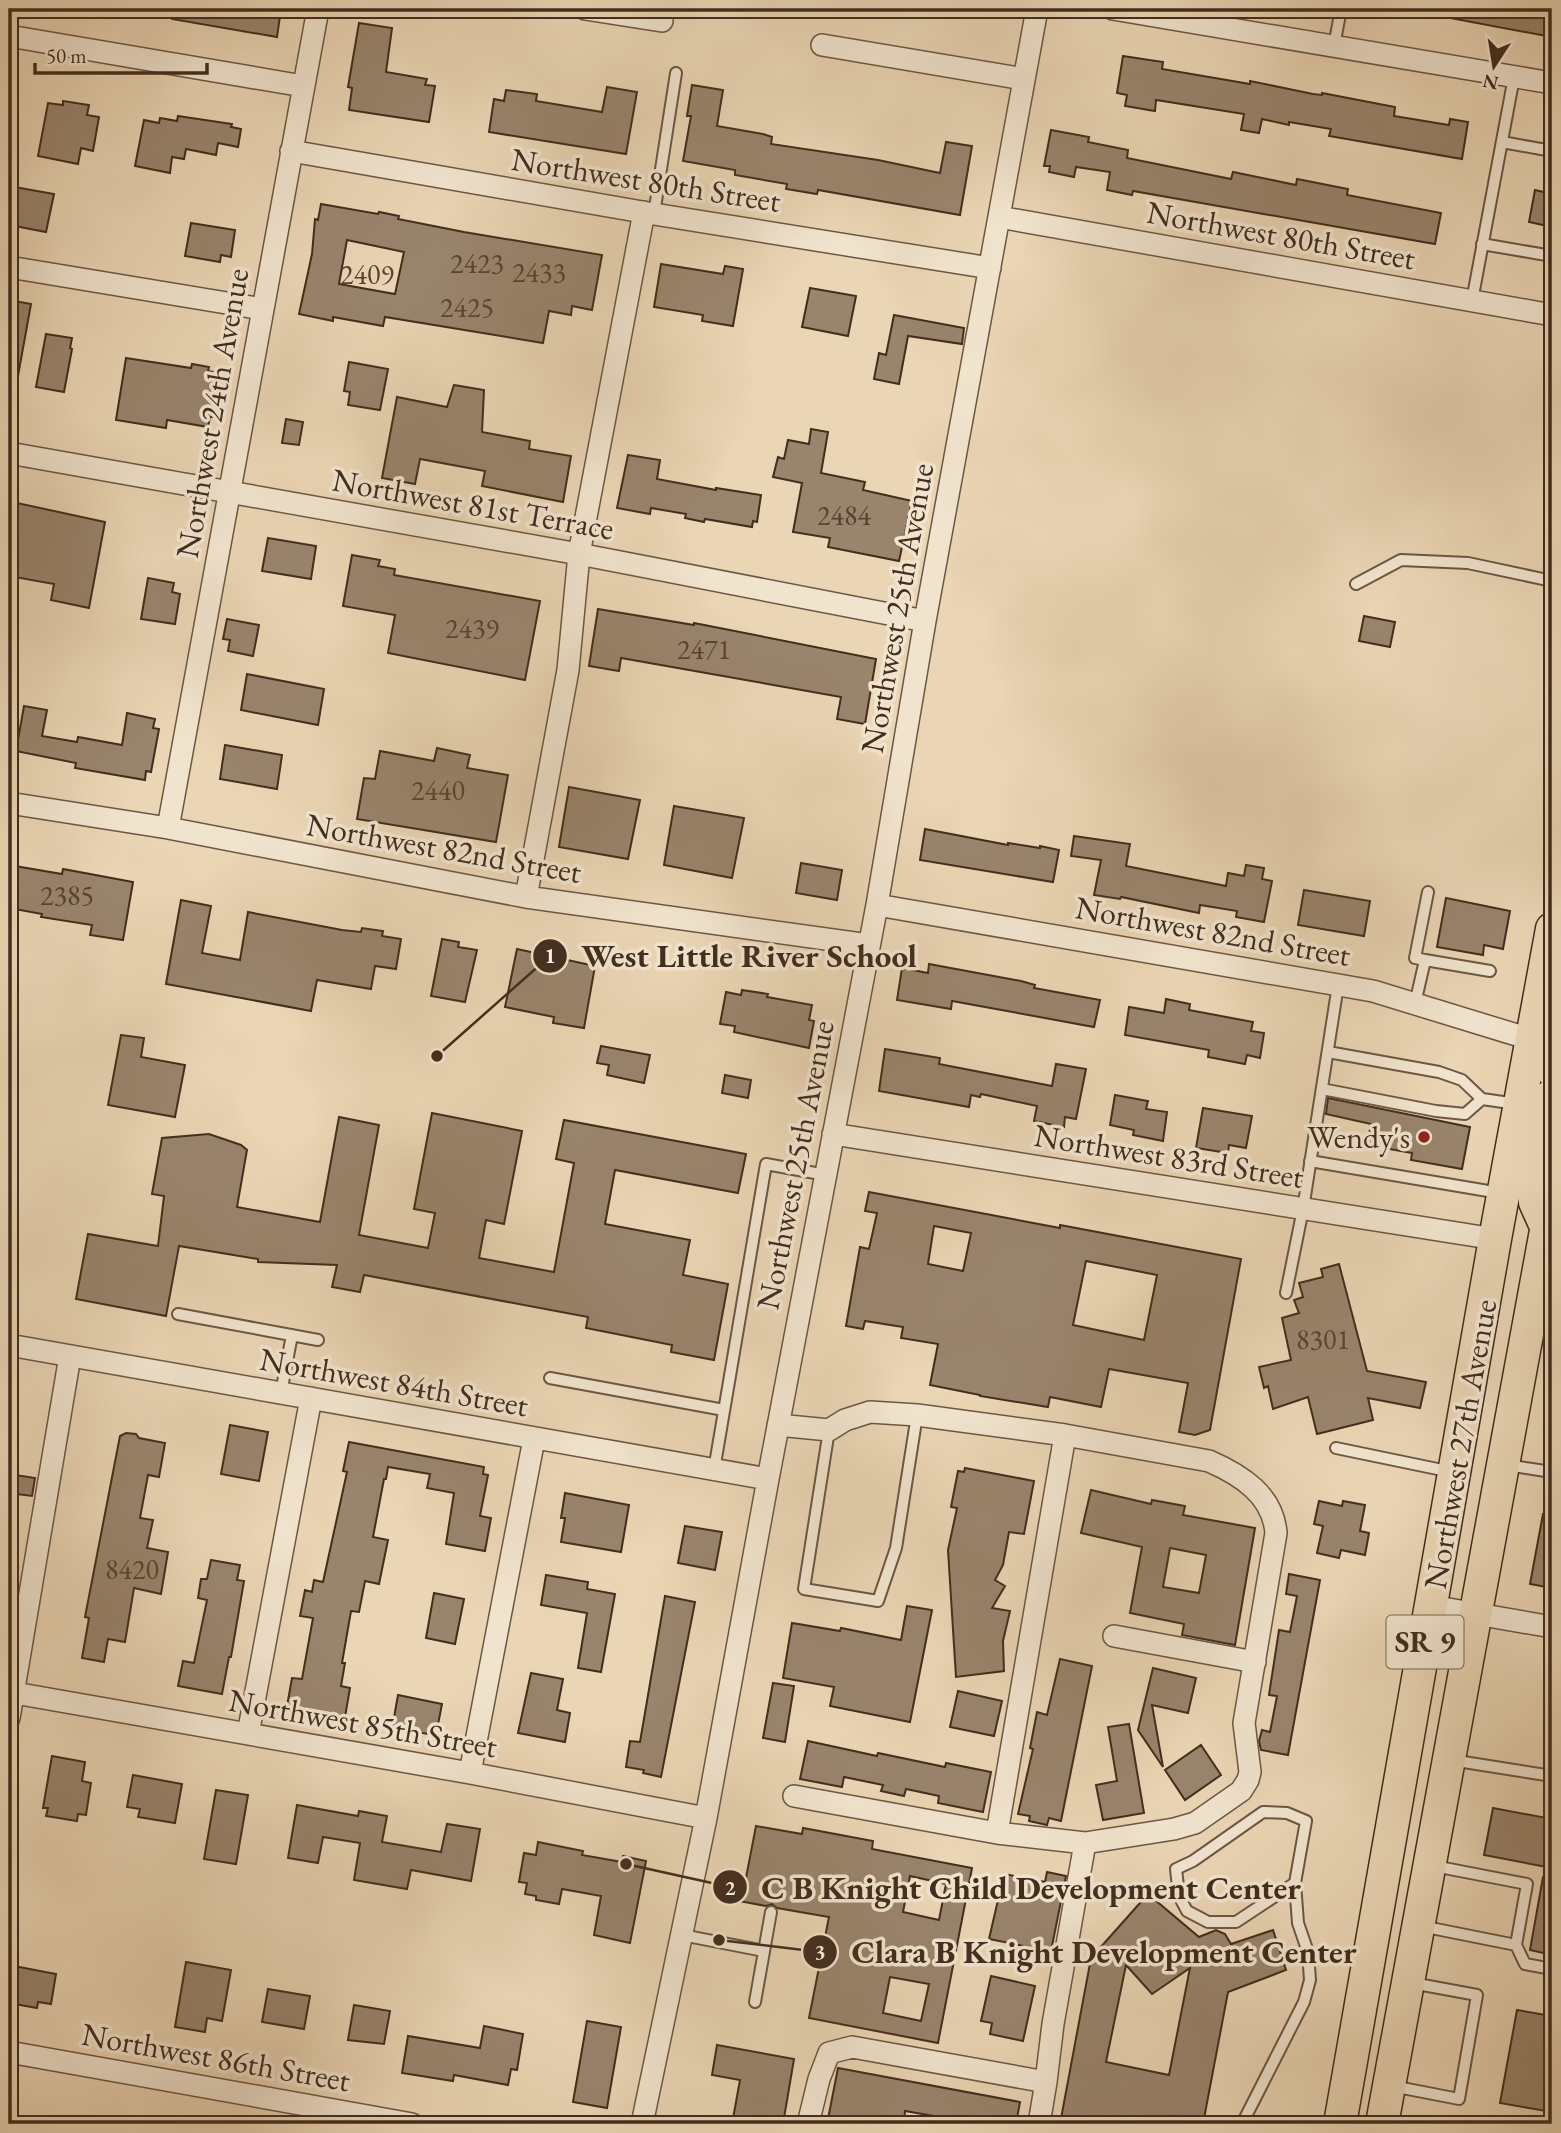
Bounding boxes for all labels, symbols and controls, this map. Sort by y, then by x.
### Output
scale bar [35,32,206,76]
north arrow [1460,32,1530,102]
text: 50 m [46,42,87,69]
text: N [1480,68,1501,96]
street label: Northwest 80th Street [508,138,784,222]
street label: Northwest 80th Street [1143,191,1419,279]
house number: 2423 [450,245,504,281]
house number: 2433 [512,254,566,290]
house number: 2409 [340,256,394,292]
street label: Northwest 24th Avenue [166,265,258,561]
house number: 2425 [440,289,494,325]
street label: Northwest 81st Terrace [329,459,617,549]
street label: Northwest 25th Avenue [851,460,943,756]
house number: 2484 [817,497,871,533]
house number: 2439 [445,610,499,646]
house number: 2471 [677,631,731,667]
house number: 2440 [411,772,465,808]
street label: Northwest 82nd Street [303,803,585,893]
house number: 2385 [40,877,94,913]
street label: Northwest 82nd Street [1072,886,1354,976]
callout: West Little River School [532,929,931,983]
text: West Little River School [581,934,917,977]
text: 1 [544,942,556,969]
street label: Northwest 25th Avenue [746,1017,844,1313]
street label: Northwest 83rd Street [1031,1114,1307,1198]
place label: Wendy's [1308,1116,1410,1158]
marker: Wendy's [1416,1129,1432,1145]
street label: Northwest 27th Avenue [1414,1296,1506,1592]
house number: 8301 [1296,1321,1350,1357]
street label: Northwest 84th Street [256,1338,532,1426]
house number: 8420 [105,1551,159,1587]
road number: SR 9 [1386,1616,1464,1668]
street label: Northwest 85th Street [225,1679,501,1767]
callout: C B Knight Child Development Center [713,1860,1315,1914]
text: C B Knight Child Development Center [761,1866,1301,1909]
text: 2 [724,1874,736,1901]
callout: Clara B Knight Development Center [803,1925,1371,1979]
text: Clara B Knight Development Center [851,1930,1357,1973]
text: 3 [814,1938,826,1965]
street label: Northwest 86th Street [78,2013,354,2101]

